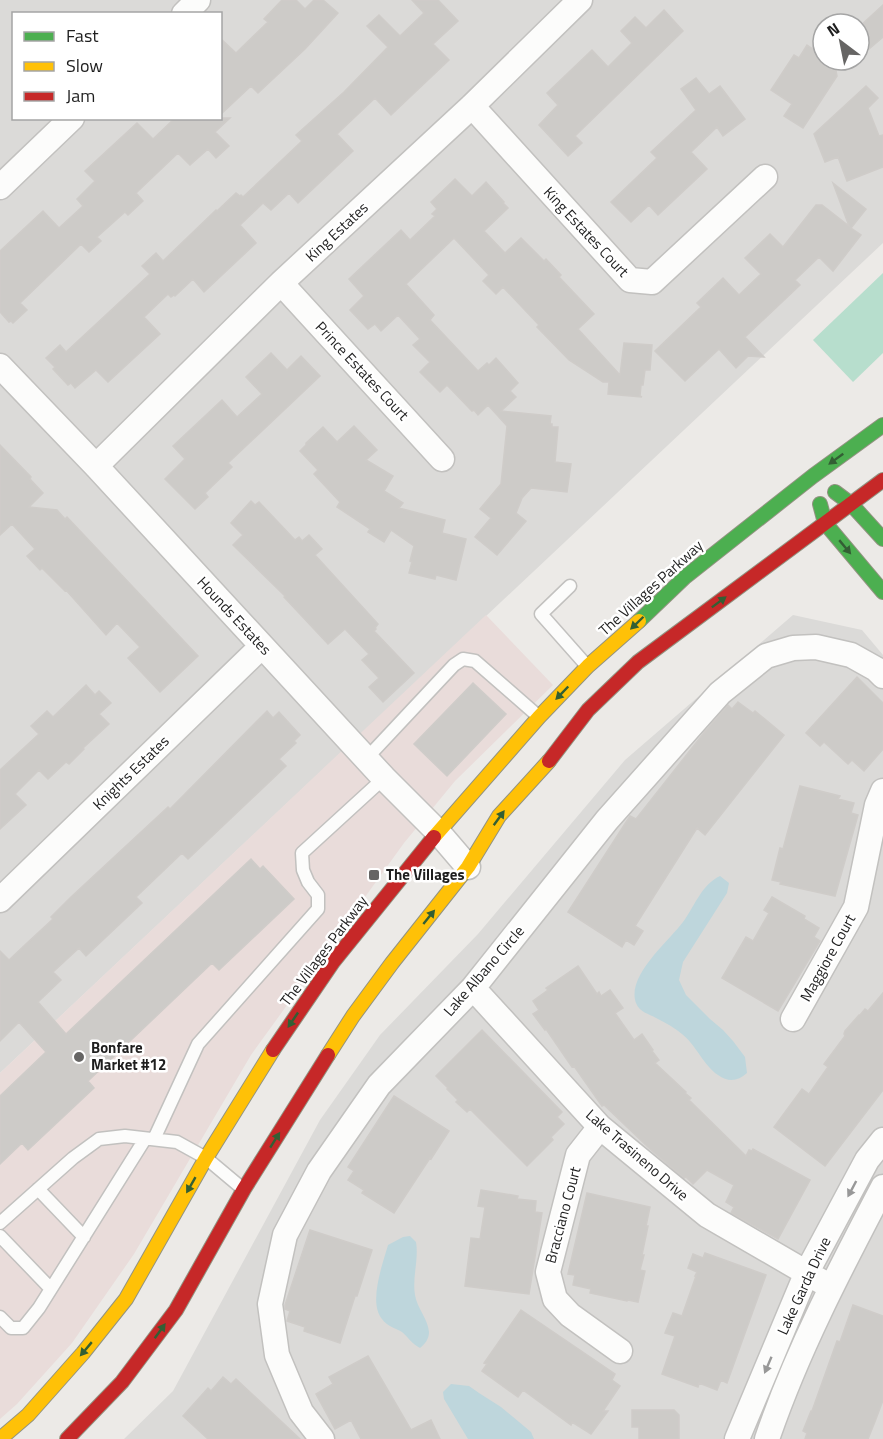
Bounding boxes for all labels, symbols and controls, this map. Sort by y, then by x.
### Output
legend [12,12,222,120]
north arrow [811,12,871,72]
text: N [822,16,844,42]
text: Fast [66,22,99,49]
text: Slow [66,52,103,79]
text: Jam [66,82,95,109]
street label: King Estates Court [538,181,635,283]
street label: King Estates [300,196,373,267]
street label: Prince Estates Court [310,316,415,426]
one-way arrow [828,453,844,465]
street label: The Villages Parkway [593,534,708,641]
one-way arrow [838,539,851,554]
street label: Hounds Estates [192,571,277,660]
one-way arrow [710,596,726,608]
one-way arrow [629,616,644,630]
one-way arrow [555,686,569,701]
street label: Knights Estates [87,730,174,815]
one-way arrow [493,810,505,826]
place label: The Villages [386,863,465,886]
marker: The Villages [367,868,381,882]
street label: The Villages Parkway [274,890,373,1011]
one-way arrow [422,909,435,925]
street label: Maggiore Court [794,909,861,1006]
street label: Lake Albano Circle [438,920,530,1021]
one-way arrow [288,1011,299,1028]
place label: Bonfare Market #12 [91,1036,166,1076]
marker: Bonfare Market #12 [72,1050,86,1064]
street label: Lake Trasineno Drive [581,1103,694,1206]
one-way arrow [269,1132,280,1148]
street label: Bracciano Court [539,1163,587,1266]
one-way arrow [186,1177,196,1194]
one-way arrow [847,1181,857,1198]
street label: Lake Garda Drive [771,1233,836,1339]
one-way arrow [154,1324,166,1340]
one-way arrow [80,1341,93,1356]
one-way arrow [763,1356,772,1374]

